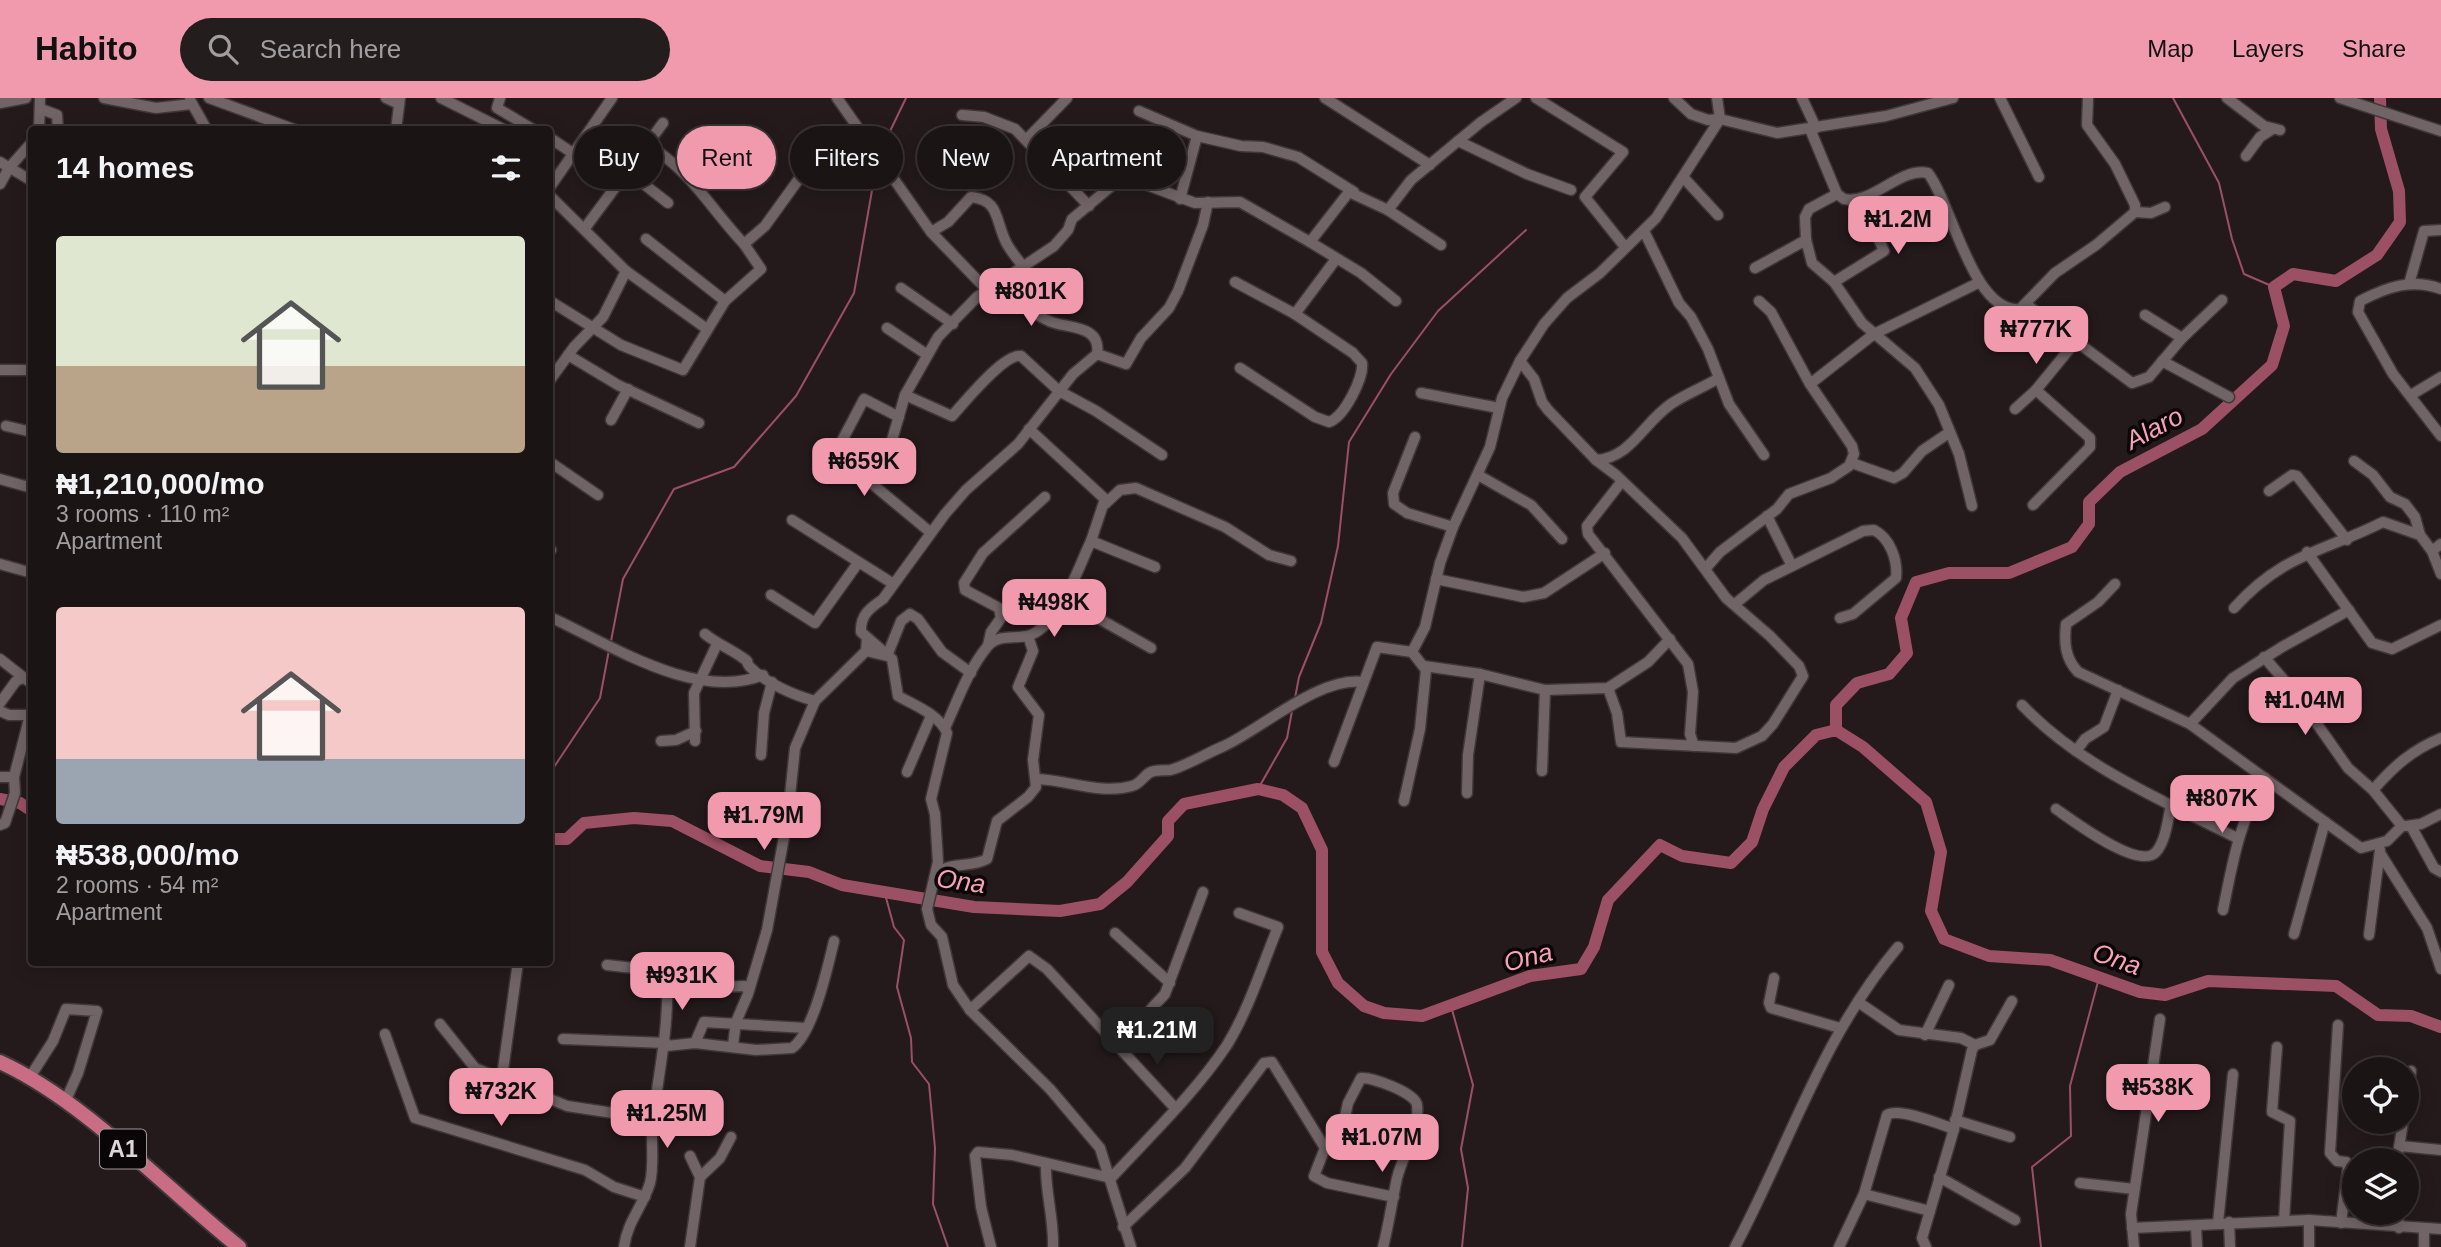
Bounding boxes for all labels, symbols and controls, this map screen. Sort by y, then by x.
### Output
search box [180,18,670,81]
text: Habito [35,30,138,67]
icon: search [204,30,242,68]
text: Search here [260,34,401,64]
text: Map [2147,35,2194,62]
text: Layers [2232,35,2304,62]
text: Share [2342,35,2406,62]
chip: Buy [574,126,663,189]
chip: Rent [677,126,776,189]
chip: Filters [790,126,903,189]
chip: New [917,126,1013,189]
chip: Apartment [1027,126,1186,189]
icon: filters [487,149,525,187]
text: 14 homes [56,151,194,184]
pin: ₦1.2M [1849,197,1947,256]
text: ₦1.2M [1864,206,1932,232]
pin: ₦801K [982,268,1080,328]
text: ₦801K [995,278,1067,304]
icon: home [228,282,354,408]
pin: ₦777K [1987,306,2085,366]
text: ₦777K [2000,316,2072,342]
water label: Alaro [2118,401,2188,456]
pin: ₦659K [815,438,913,498]
text: ₦659K [828,448,900,474]
text: ₦1,210,000/mo [56,467,264,500]
text: 3 rooms · 110 m² [56,501,229,527]
text: Apartment [56,528,162,554]
pin: ₦498K [1005,580,1103,639]
text: ₦498K [1018,589,1090,615]
icon: home [228,653,354,779]
pin: ₦1.04M [2248,678,2362,737]
text: ₦1.04M [2265,687,2345,713]
pin: ₦807K [2173,776,2271,835]
text: ₦807K [2186,785,2258,811]
pin: ₦1.79M [707,792,821,852]
text: ₦1.79M [724,802,804,828]
text: ₦538,000/mo [56,838,239,871]
water label: Ona [935,863,987,899]
text: 2 rooms · 54 m² [56,872,218,898]
text: Apartment [56,899,162,925]
water label: Ona [1501,936,1555,978]
water label: Ona [2089,937,2145,981]
pin: ₦931K [633,953,731,1012]
text: ₦931K [646,962,718,988]
pin: ₦1.21M [1100,1007,1214,1067]
text: ₦1.21M [1117,1017,1197,1043]
map controls [2342,1057,2419,1225]
button: locate [2342,1057,2419,1134]
pin: ₦538K [2109,1065,2207,1124]
pin: ₦732K [452,1068,550,1128]
text: ₦538K [2122,1074,2194,1100]
text: ₦732K [465,1078,537,1104]
pin: ₦1.25M [610,1090,724,1150]
text: ₦1.25M [627,1100,707,1126]
pin: ₦1.07M [1325,1114,1439,1174]
text: ₦1.07M [1342,1124,1422,1150]
road number: A1 [100,1130,146,1168]
button: layers [2342,1148,2419,1225]

